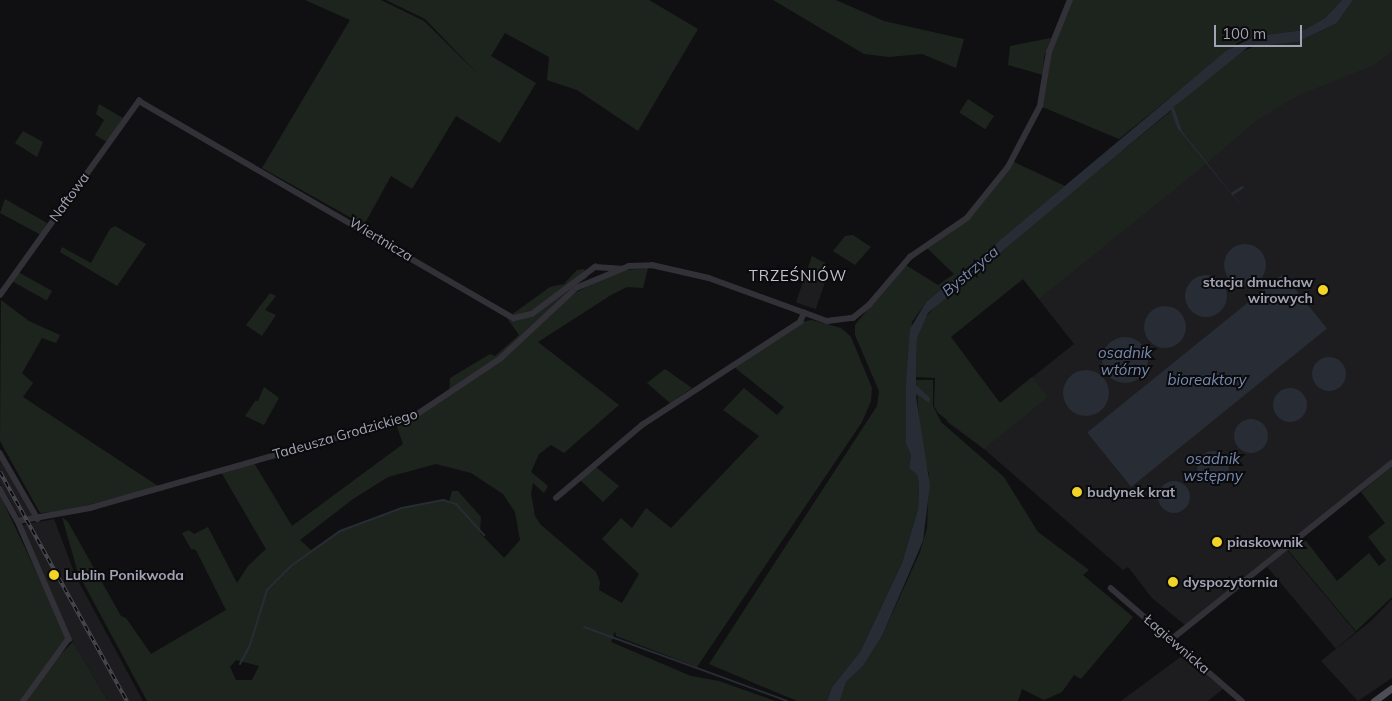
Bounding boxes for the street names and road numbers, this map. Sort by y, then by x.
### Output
street label: Naftowa [46,169,92,225]
street label: Wiertnicza [346,214,416,264]
street label: Tadeusza Grodzickiego [271,405,419,463]
street label: Łagiewnicka [1141,611,1213,677]

